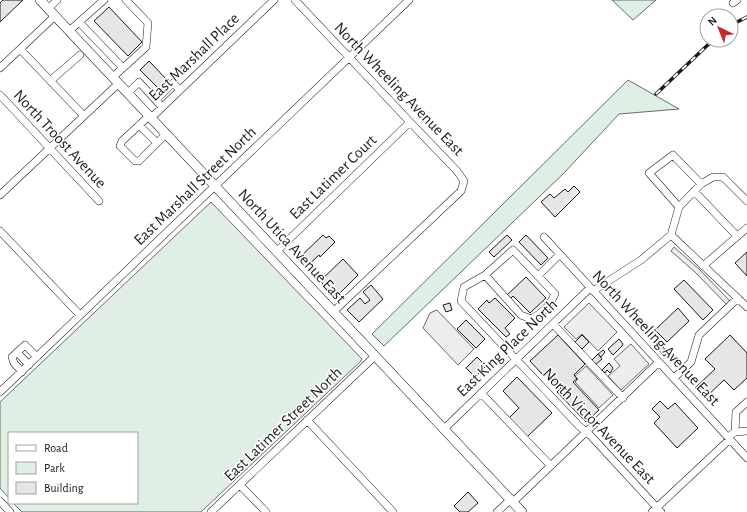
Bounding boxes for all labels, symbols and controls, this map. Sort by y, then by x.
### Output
north arrow [699,8,739,48]
street label: East Marshall Place [146,10,242,104]
text: N [706,14,719,28]
street label: North Wheeling Avenue East [331,19,467,159]
street label: North Troost Avenue [11,87,109,191]
street label: East Marshall Street North [131,124,259,248]
street label: East Latimer Court [287,132,379,222]
street label: North Utica Avenue East [235,186,349,306]
street label: North Wheeling Avenue East [589,267,723,409]
street label: East King Place North [454,296,560,400]
street label: East Latimer Street North [221,364,345,484]
street label: North Victor Avenue East [540,365,658,487]
legend [8,432,138,504]
text: Road [44,442,68,454]
text: Park [44,462,65,474]
text: Building [44,482,84,494]

